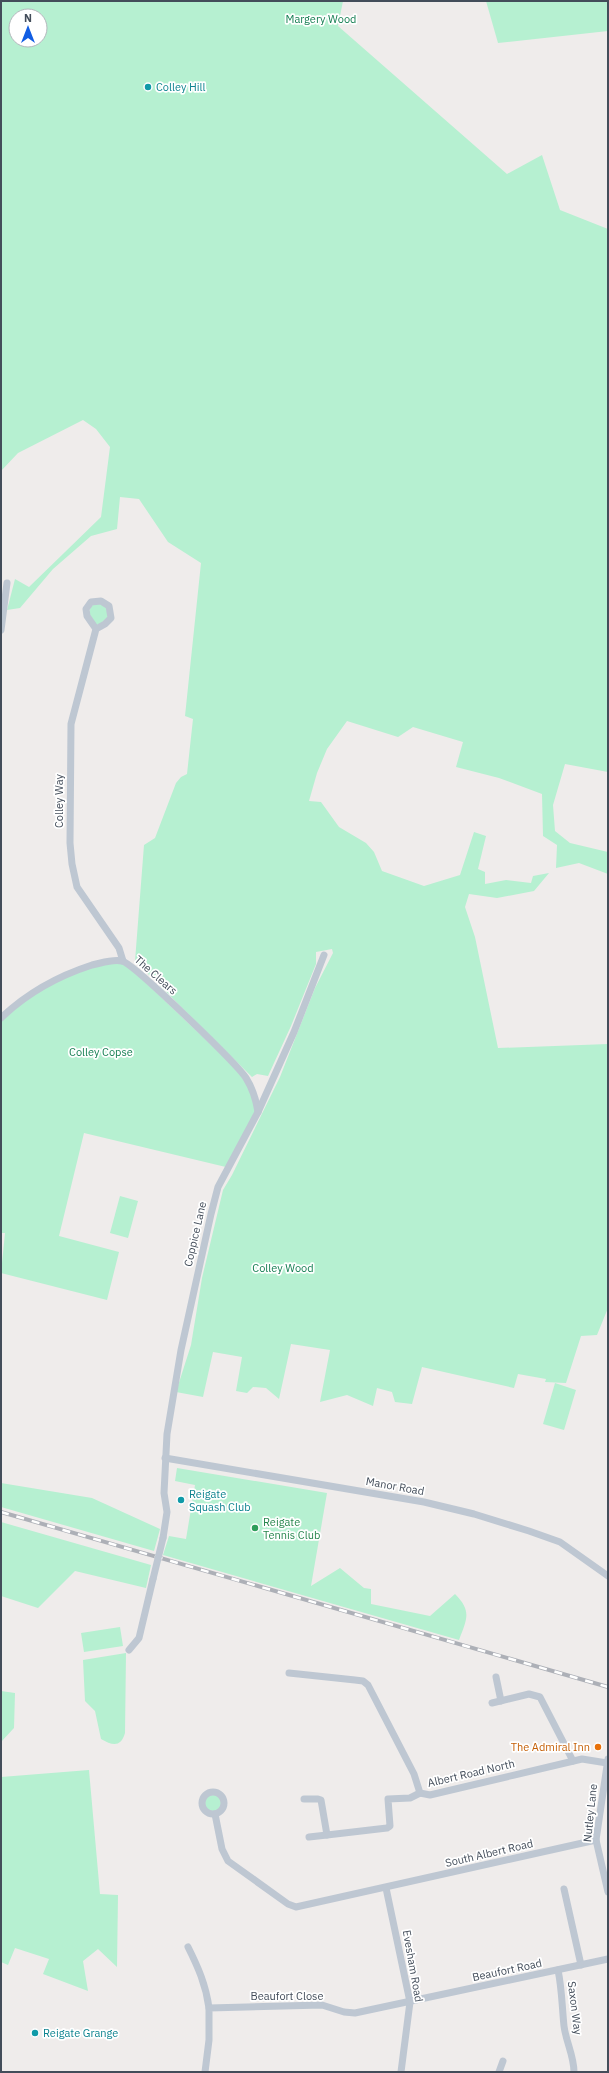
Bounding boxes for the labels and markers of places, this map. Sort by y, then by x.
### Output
place label: Colley Hill [156,80,205,94]
marker: Colley Hill [143,82,153,92]
place label: Reigate Squash Club [189,1487,251,1514]
marker: Reigate Squash Club [176,1495,186,1505]
place label: Reigate Tennis Club [263,1515,320,1542]
marker: Reigate Tennis Club [250,1523,260,1533]
place label: The Admiral Inn [511,1740,590,1754]
marker: The Admiral Inn [593,1742,603,1752]
place label: Reigate Grange [43,2026,118,2040]
marker: Reigate Grange [30,2028,40,2038]

